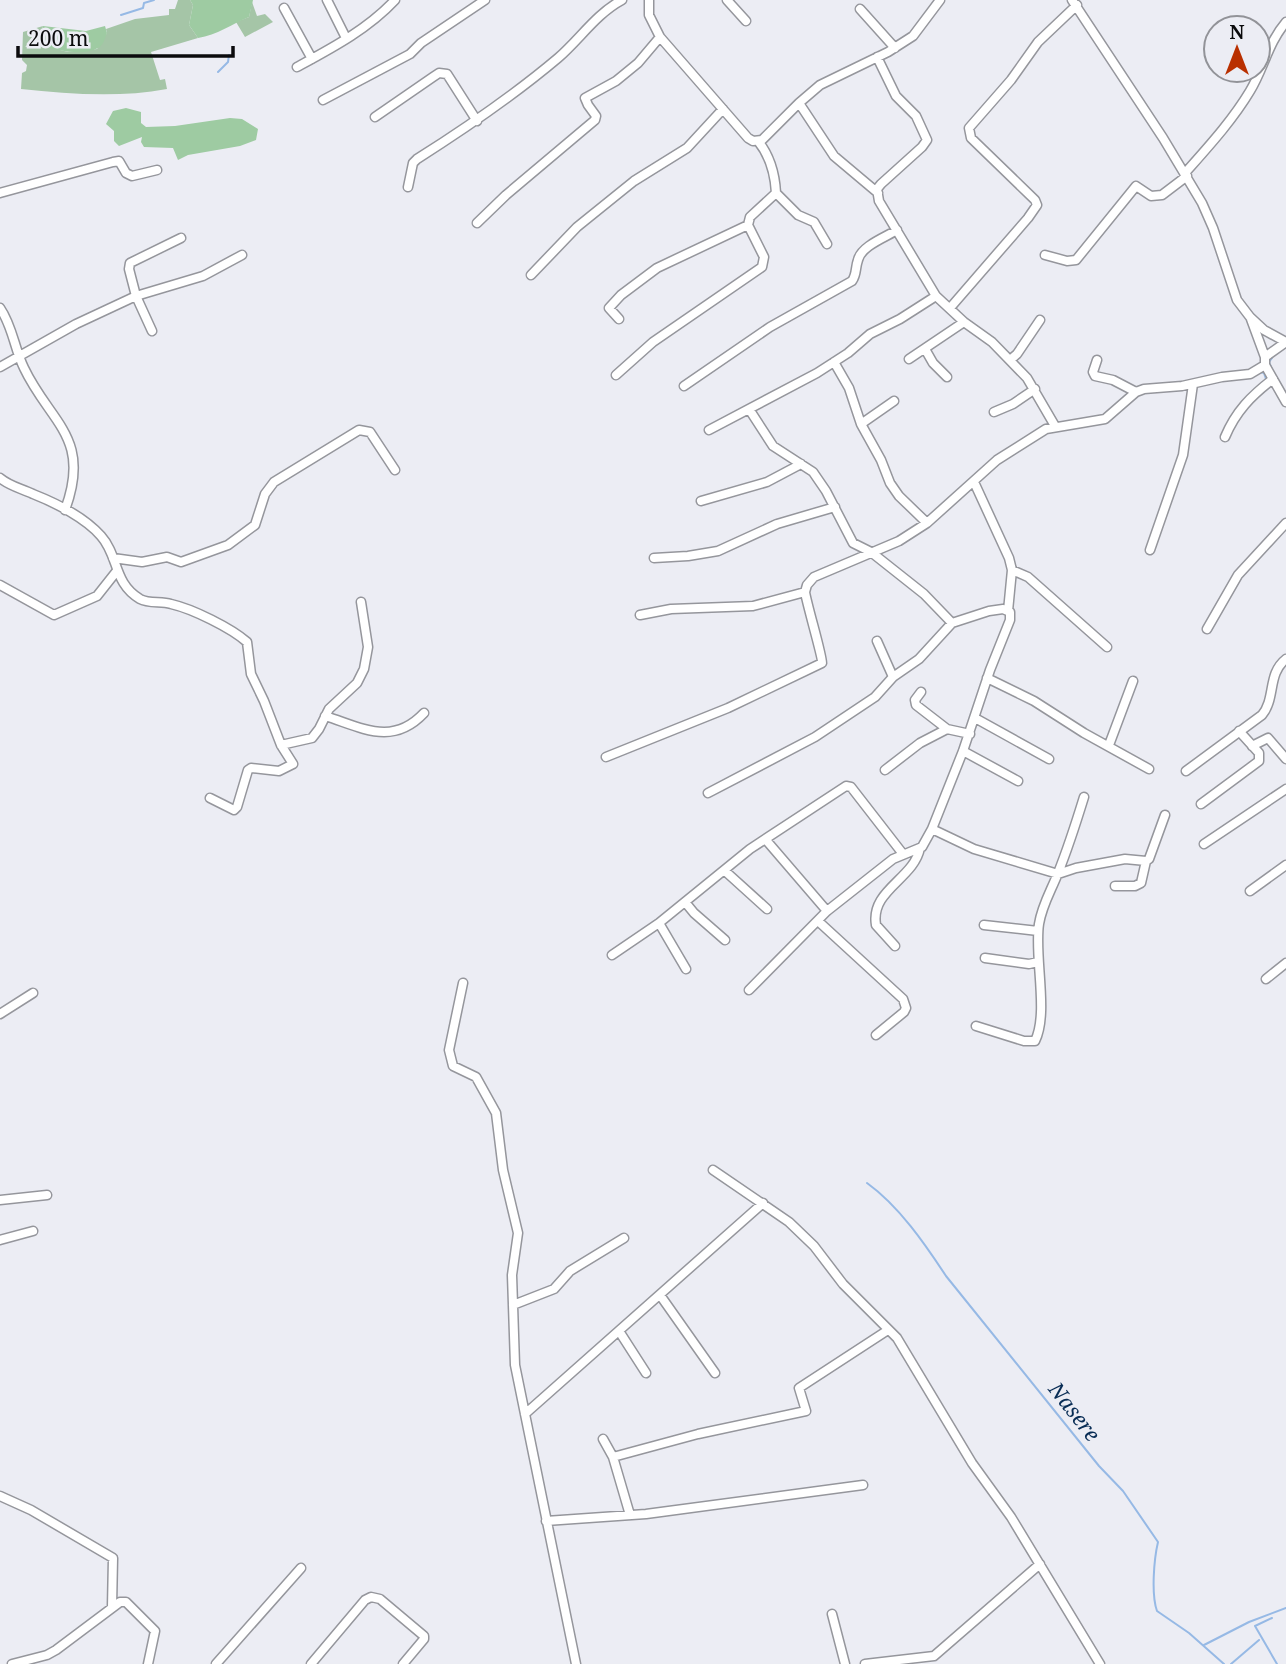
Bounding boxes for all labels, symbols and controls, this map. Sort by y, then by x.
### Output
scale bar [18,14,233,58]
north arrow [1202,14,1272,84]
text: N [1230,19,1245,45]
text: 200 m [28,24,89,52]
water label: Nasere [1042,1375,1107,1447]

